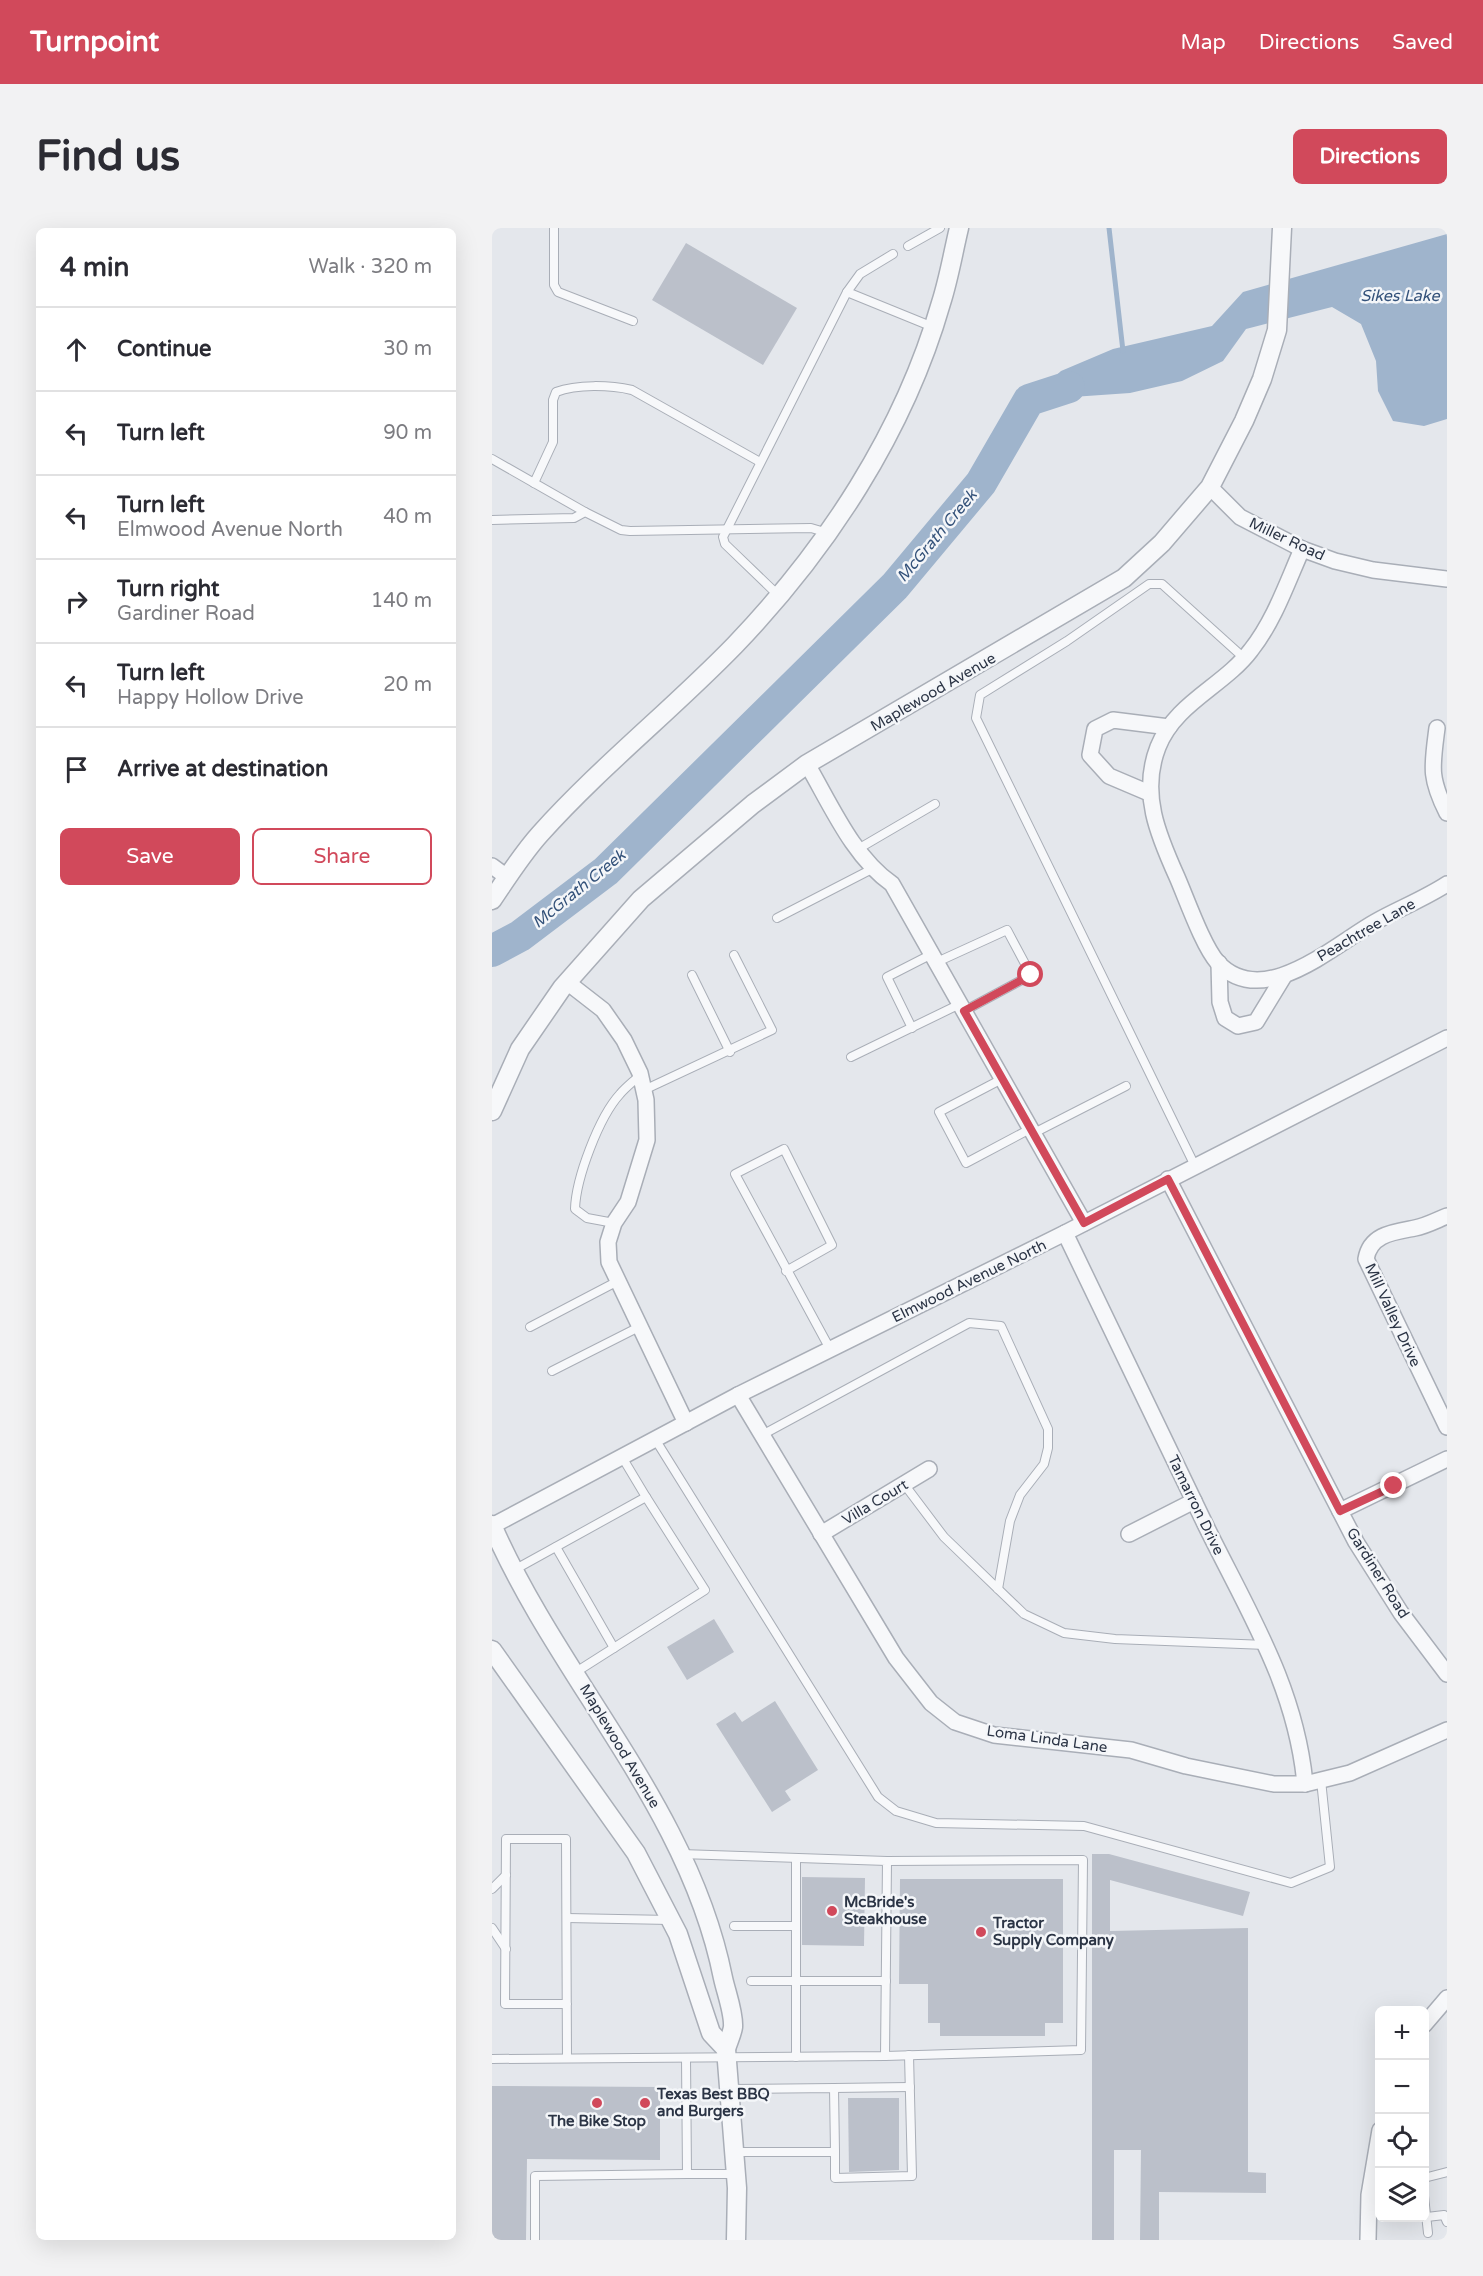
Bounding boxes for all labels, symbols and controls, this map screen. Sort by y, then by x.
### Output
text: Turnpoint [30,25,159,59]
text: Map [1180,30,1226,55]
text: Directions [1259,30,1359,55]
text: Saved [1392,30,1453,55]
button: Directions [1293,129,1447,184]
text: Find us [36,131,180,182]
text: 4 min [60,252,129,283]
text: Walk · 320 m [309,255,432,279]
water label: Sikes Lake [1360,286,1440,306]
icon: ahead [60,333,93,366]
text: Continue [117,336,212,362]
text: 30 m [383,337,432,361]
icon: left [60,417,93,450]
text: Turn left [117,420,205,446]
text: 90 m [383,421,432,445]
water label: McGrath Creek [893,485,982,586]
text: Turn left [117,492,205,518]
icon: left [60,501,93,534]
text: 40 m [383,505,432,529]
street label: Miller Road [1246,514,1328,564]
text: Elmwood Avenue North [117,518,343,542]
text: Turn right [117,576,219,602]
icon: right [60,585,93,618]
text: 140 m [371,589,432,613]
text: Gardiner Road [117,602,255,626]
street label: Maplewood Avenue [867,649,999,735]
text: Turn left [117,660,205,686]
icon: left [60,669,93,702]
text: 20 m [383,673,432,697]
text: Happy Hollow Drive [117,686,304,710]
icon: arrive [60,753,93,786]
text: Arrive at destination [117,756,328,782]
button: Save [60,828,240,885]
button: Share [252,828,432,885]
water label: McGrath Creek [528,844,631,933]
street label: Peachtree Lane [1314,895,1418,965]
route start [1017,961,1043,987]
street label: Elmwood Avenue North [889,1236,1049,1326]
street label: Mill Valley Drive [1361,1260,1425,1370]
street label: Tamarron Drive [1164,1452,1228,1558]
route end [1380,1472,1406,1498]
street label: Villa Court [839,1475,911,1529]
street label: Gardiner Road [1343,1524,1413,1622]
street label: Maplewood Avenue [576,1681,664,1811]
street label: Loma Linda Lane [985,1722,1109,1756]
place label: McBride's Steakhouse [844,1893,927,1928]
marker: McBride's Steakhouse [825,1904,839,1918]
place label: Tractor Supply Company [992,1914,1114,1950]
marker: Tractor Supply Company [974,1925,988,1939]
map controls [1375,2006,1429,2222]
button: + [1375,2006,1429,2060]
button: − [1375,2060,1429,2114]
place label: Texas Best BBQ and Burgers [656,2085,770,2121]
marker: The Bike Stop [590,2096,604,2110]
marker: Texas Best BBQ and Burgers [638,2096,652,2110]
place label: The Bike Stop [547,2112,647,2131]
button: locate [1375,2114,1429,2168]
button: layers [1375,2168,1429,2222]

